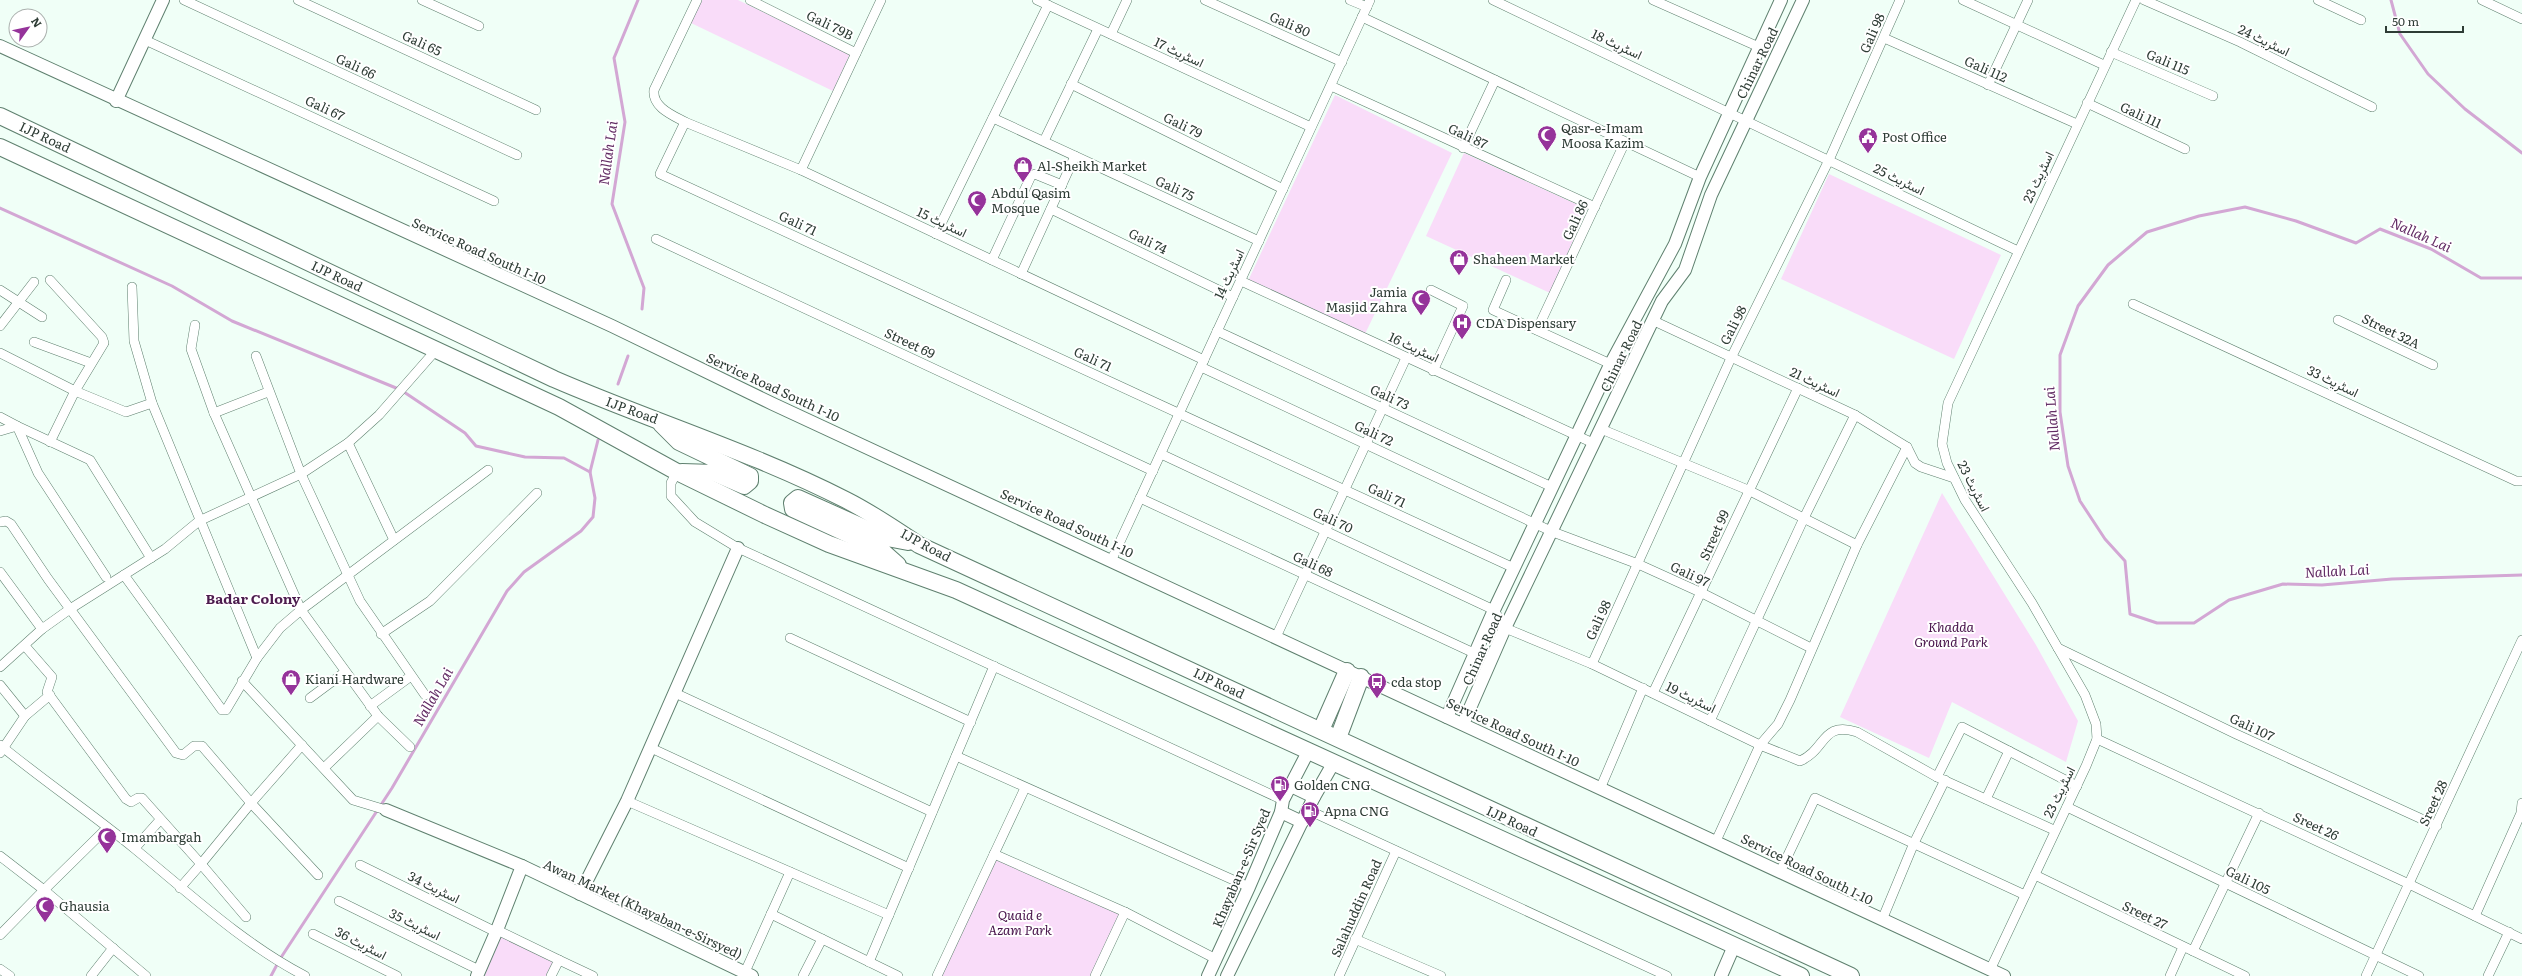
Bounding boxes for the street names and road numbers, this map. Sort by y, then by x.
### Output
street label: Gali 79B [804,5,857,44]
street label: Gali 80 [1267,6,1314,41]
street label: Gali 98 [1854,10,1889,56]
street label: اسٹریٹ 24 [2235,19,2293,60]
street label: اسٹریٹ 18 [1589,24,1646,64]
street label: Chinar Road [1731,24,1782,102]
street label: Gali 65 [399,25,445,60]
street label: اسٹریٹ 17 [1151,32,1207,71]
street label: Gali 115 [2144,44,2193,79]
street label: Gali 66 [333,48,379,83]
street label: Gali 112 [1962,51,2011,87]
street label: Gali 67 [302,90,348,125]
street label: Gali 111 [2117,97,2165,132]
street label: Gali 79 [1160,107,1206,142]
street label: IJP Road [16,116,74,157]
street label: Gali 87 [1445,118,1491,153]
street label: اسٹریٹ 23 [2017,148,2058,206]
street label: اسٹریٹ 25 [1871,158,1928,199]
street label: Gali 75 [1153,170,1198,205]
street label: Gali 86 [1557,197,1592,243]
street label: اسٹریٹ 15 [914,202,970,241]
street label: Gali 71 [776,205,820,240]
street label: Service Road South I-10 [409,212,550,289]
street label: Gali 74 [1126,223,1171,258]
street label: اسٹریٹ 14 [1209,246,1248,302]
street label: IJP Road [308,255,366,296]
street label: Gali 98 [1715,302,1751,348]
street label: Street 32A [2359,308,2424,353]
street label: Chinar Road [1595,317,1646,395]
street label: Street 69 [882,323,939,363]
street label: اسٹریٹ 16 [1386,327,1443,367]
street label: Gali 71 [1071,341,1115,376]
street label: Service Road South I-10 [704,347,843,426]
street label: اسٹریٹ 33 [2304,360,2362,401]
street label: اسٹریٹ 21 [1787,362,1843,401]
street label: Gali 73 [1367,379,1413,414]
street label: IJP Road [603,391,661,428]
street label: Gali 72 [1352,415,1397,450]
street label: اسٹریٹ 23 [1953,457,1995,515]
street label: Gali 71 [1365,477,1409,512]
street label: Service Road South I-10 [998,483,1137,562]
street label: Gali 70 [1310,502,1357,537]
street label: Street 99 [1694,506,1733,563]
street label: IJP Road [898,523,955,566]
street label: Gali 68 [1290,546,1336,581]
street label: Gali 97 [1667,556,1713,591]
street label: Gali 98 [1580,597,1615,643]
street label: Chinar Road [1457,609,1506,688]
street label: IJP Road [1190,662,1248,703]
street label: اسٹریٹ 19 [1663,676,1719,717]
street label: Service Road South I-10 [1444,692,1583,771]
street label: Gali 107 [2227,708,2278,745]
street label: اسٹریٹ 23 [2038,763,2079,821]
street label: Sreet 28 [2414,777,2451,829]
street label: IJP Road [1483,800,1541,841]
street label: Khayaban-e-Sir Syed [1207,805,1274,930]
street label: Sreet 26 [2290,807,2342,844]
street label: Service Road South I-10 [1738,828,1877,909]
street label: Awan Market (Khayaban-e-Sirsyed) [541,854,746,963]
street label: Salahuddin Road [1325,856,1386,960]
street label: Gali 105 [2223,861,2274,899]
street label: اسٹریٹ 34 [405,866,463,907]
street label: Sreet 27 [2119,895,2171,934]
street label: اسٹریٹ 35 [386,903,444,944]
street label: اسٹریٹ 36 [332,922,390,964]

